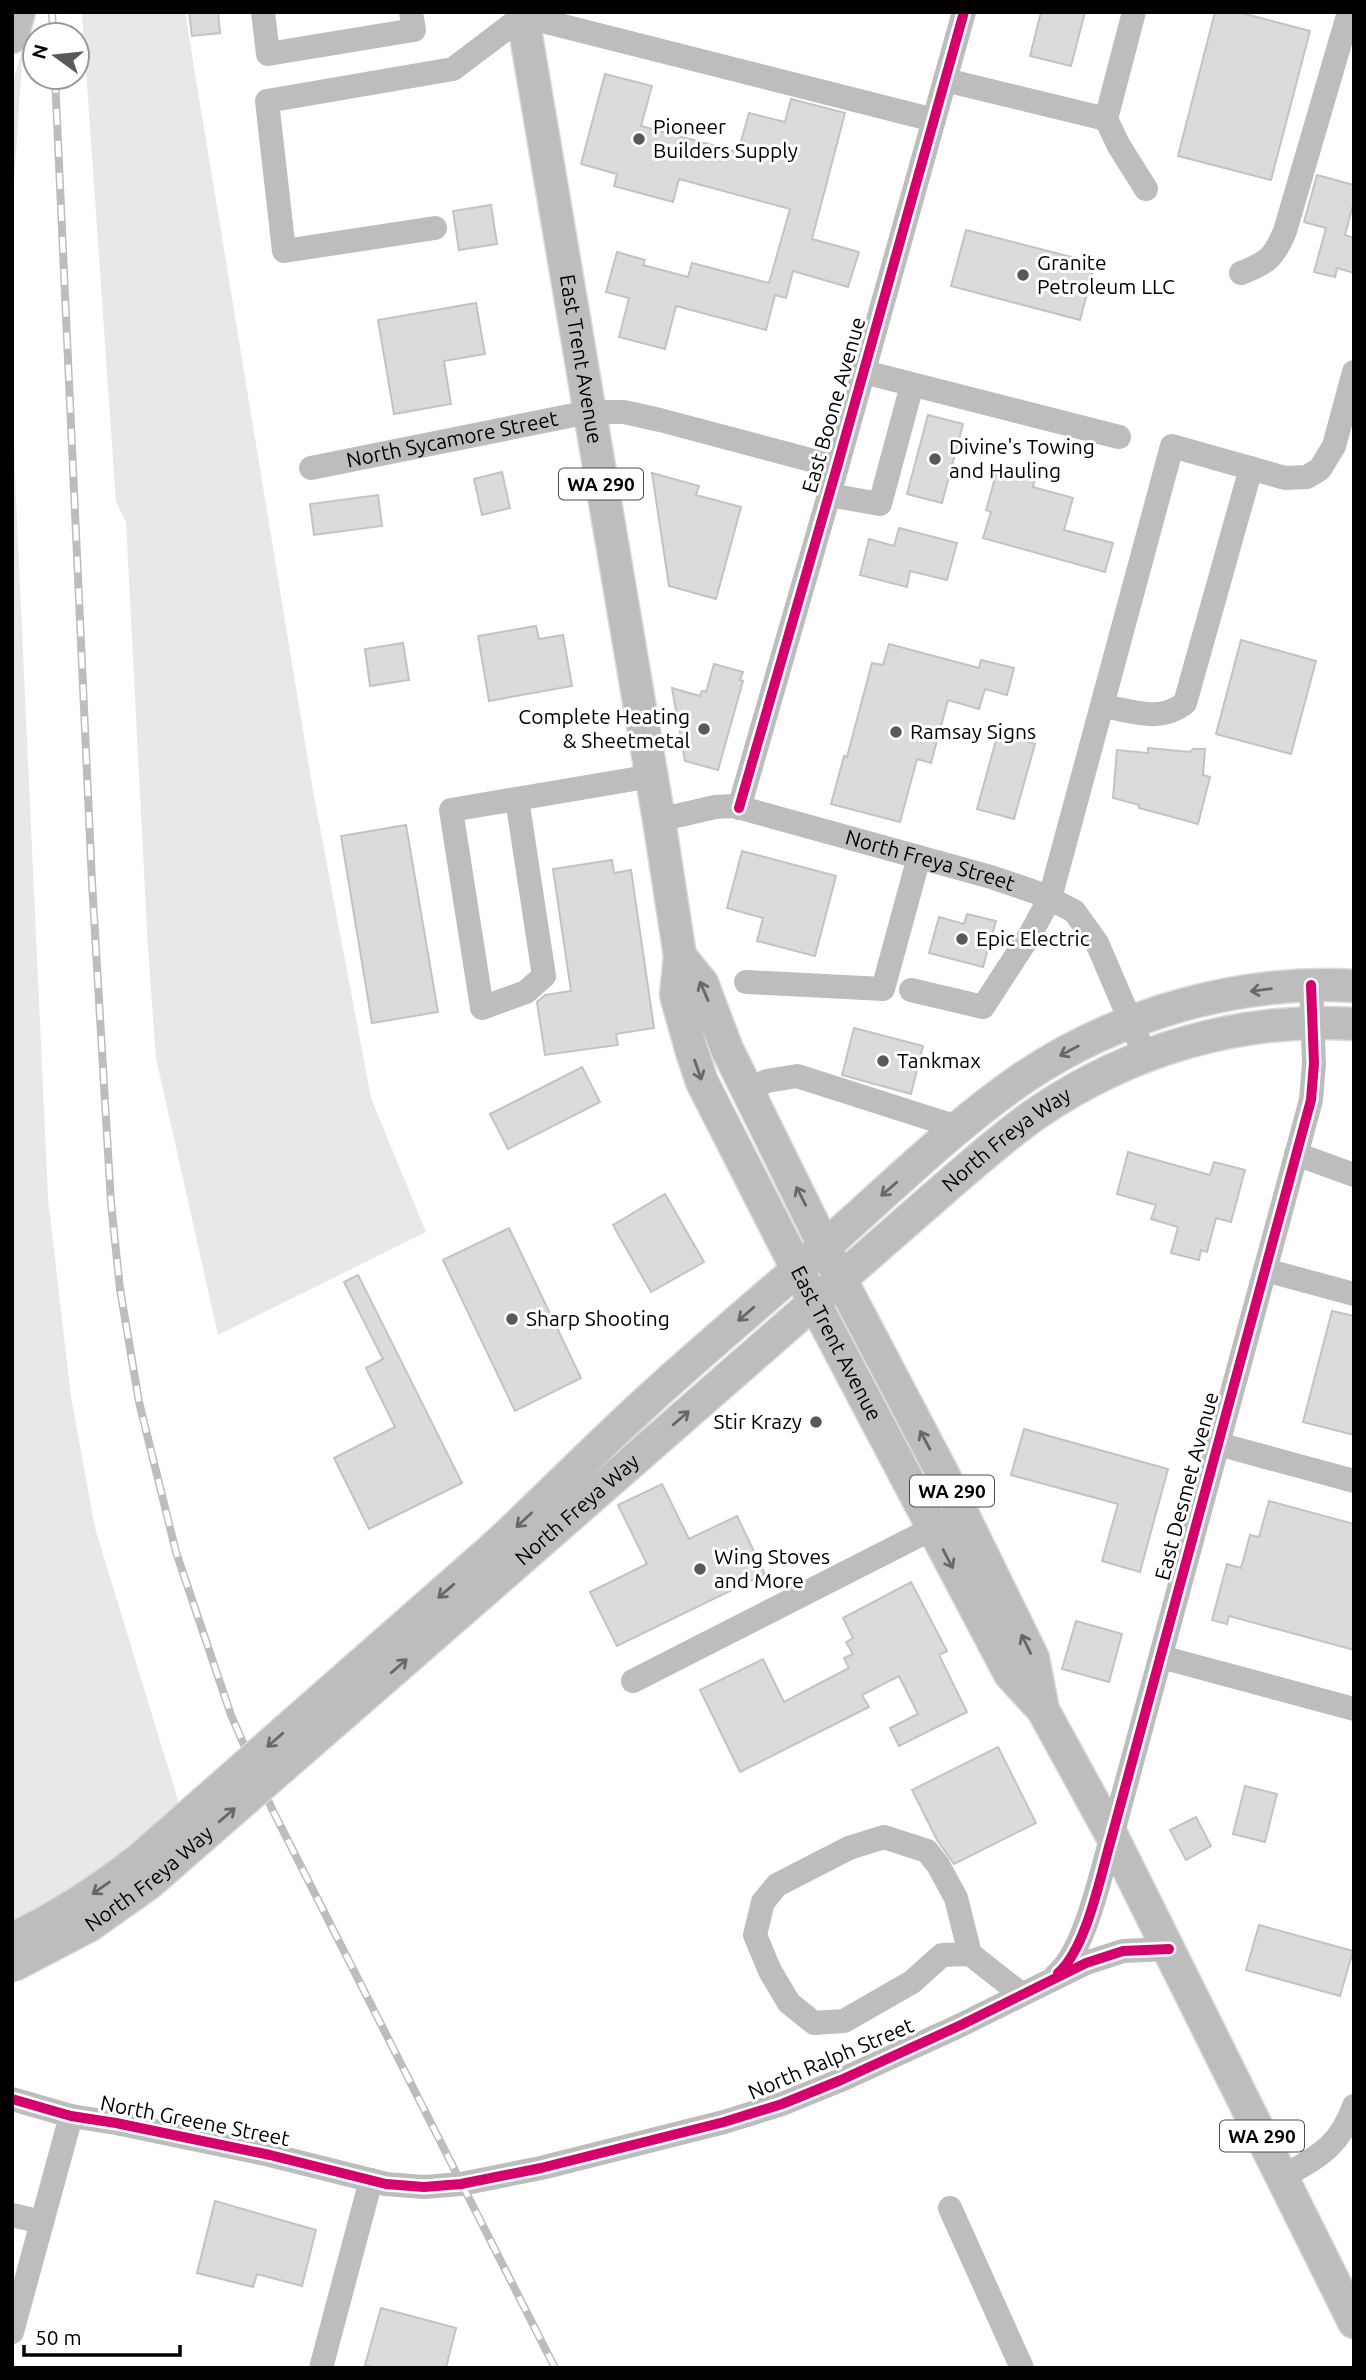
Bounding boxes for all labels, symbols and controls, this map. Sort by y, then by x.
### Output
north arrow [21,21,91,91]
text: N [27,42,52,61]
place label: Pioneer Builders Supply [653,114,798,162]
marker: Pioneer Builders Supply [631,131,647,147]
place label: Granite Petroleum LLC [1037,250,1175,298]
marker: Granite Petroleum LLC [1015,267,1031,283]
street label: East Trent Avenue [556,272,608,445]
street label: East Boone Avenue [796,314,870,495]
street label: North Sycamore Street [344,406,560,472]
place label: Divine's Towing and Hauling [949,434,1095,482]
marker: Divine's Towing and Hauling [927,451,943,467]
road number: WA 290 [559,468,643,499]
place label: Complete Heating & Sheetmetal [518,704,690,752]
place label: Ramsay Signs [910,719,1036,743]
marker: Complete Heating & Sheetmetal [696,721,712,737]
marker: Ramsay Signs [888,724,904,740]
street label: North Freya Street [843,824,1018,895]
place label: Epic Electric [976,926,1090,950]
marker: Epic Electric [954,931,970,947]
one-way arrow [697,980,710,1002]
one-way arrow [1250,983,1273,996]
one-way arrow [1059,1045,1080,1058]
place label: Tankmax [897,1048,981,1072]
marker: Tankmax [875,1053,891,1069]
one-way arrow [693,1058,705,1080]
street label: North Freya Way [937,1082,1075,1196]
one-way arrow [881,1181,898,1198]
one-way arrow [793,1186,807,1207]
street label: East Trent Avenue [787,1262,887,1424]
place label: Sharp Shooting [526,1306,670,1330]
one-way arrow [737,1306,755,1322]
marker: Sharp Shooting [504,1311,520,1327]
street label: East Desmet Avenue [1149,1389,1223,1582]
place label: Stir Krazy [714,1409,802,1433]
one-way arrow [672,1410,690,1426]
marker: Stir Krazy [808,1414,824,1430]
one-way arrow [918,1430,932,1451]
street label: North Freya Way [510,1448,643,1569]
road number: WA 290 [910,1476,994,1506]
one-way arrow [516,1511,533,1528]
place label: Wing Stoves and More [714,1544,830,1592]
one-way arrow [942,1549,956,1569]
marker: Wing Stoves and More [692,1561,708,1577]
one-way arrow [438,1582,455,1599]
one-way arrow [1019,1634,1032,1655]
one-way arrow [389,1658,407,1674]
one-way arrow [266,1732,284,1748]
one-way arrow [218,1807,236,1823]
street label: North Freya Way [80,1820,217,1936]
one-way arrow [92,1881,111,1895]
street label: North Ralph Street [744,2012,917,2104]
street label: North Greene Street [98,2090,292,2150]
road number: WA 290 [1220,2120,1304,2152]
scale bar [24,2314,180,2358]
text: 50 m [35,2325,82,2349]

